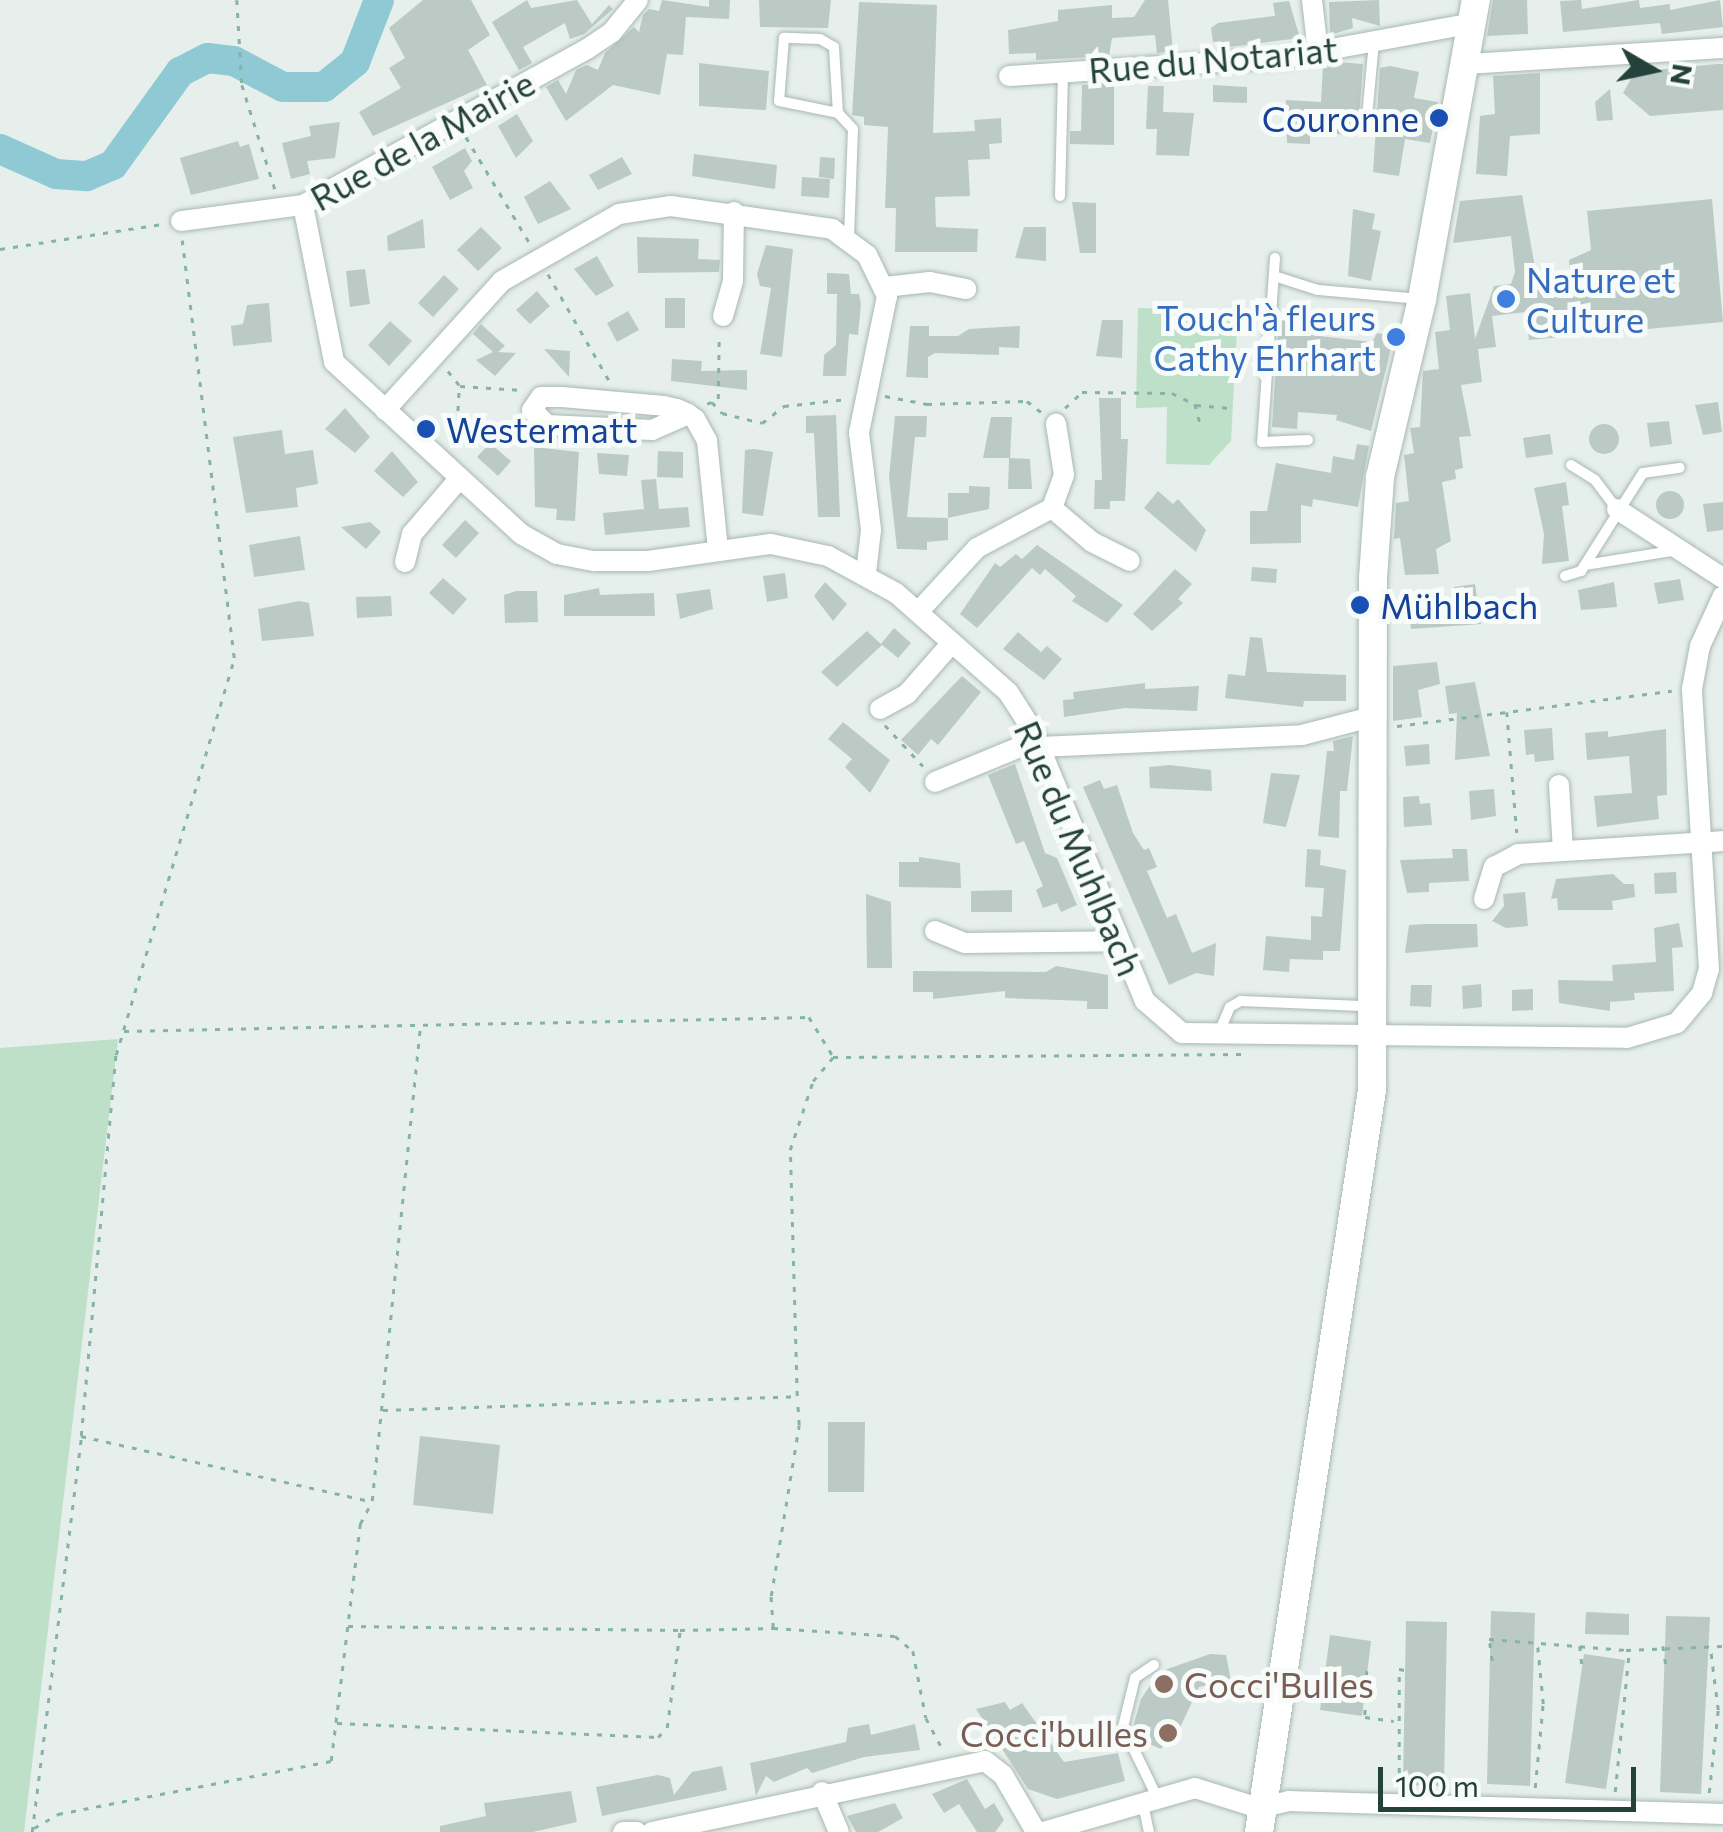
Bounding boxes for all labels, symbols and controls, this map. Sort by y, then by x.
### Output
north arrow [1603,20,1703,120]
street label: Rue du Notariat [1087,27,1339,91]
street label: Rue de la Mairie [303,61,541,219]
text: N [1664,62,1701,88]
place label: Couronne [1262,97,1419,139]
marker: Couronne [1428,107,1450,129]
place label: Nature et Culture [1526,258,1676,340]
marker: Nature et Culture [1495,288,1517,310]
place label: Touch'à fleurs Cathy Ehrhart [1153,296,1376,378]
marker: Touch'à fleurs Cathy Ehrhart [1385,326,1407,348]
place label: Westermatt [446,408,638,450]
marker: Westermatt [415,418,437,440]
place label: Mühlbach [1380,584,1538,626]
marker: Mühlbach [1349,594,1371,616]
street label: Rue du Muhlbach [1006,714,1152,982]
place label: Cocci'Bulles [1184,1663,1374,1705]
marker: Cocci'Bulles [1153,1673,1175,1695]
place label: Cocci'bulles [960,1712,1148,1754]
marker: Cocci'bulles [1157,1722,1179,1744]
scale bar [1383,1747,1640,1809]
text: 100 m [1395,1766,1479,1803]

